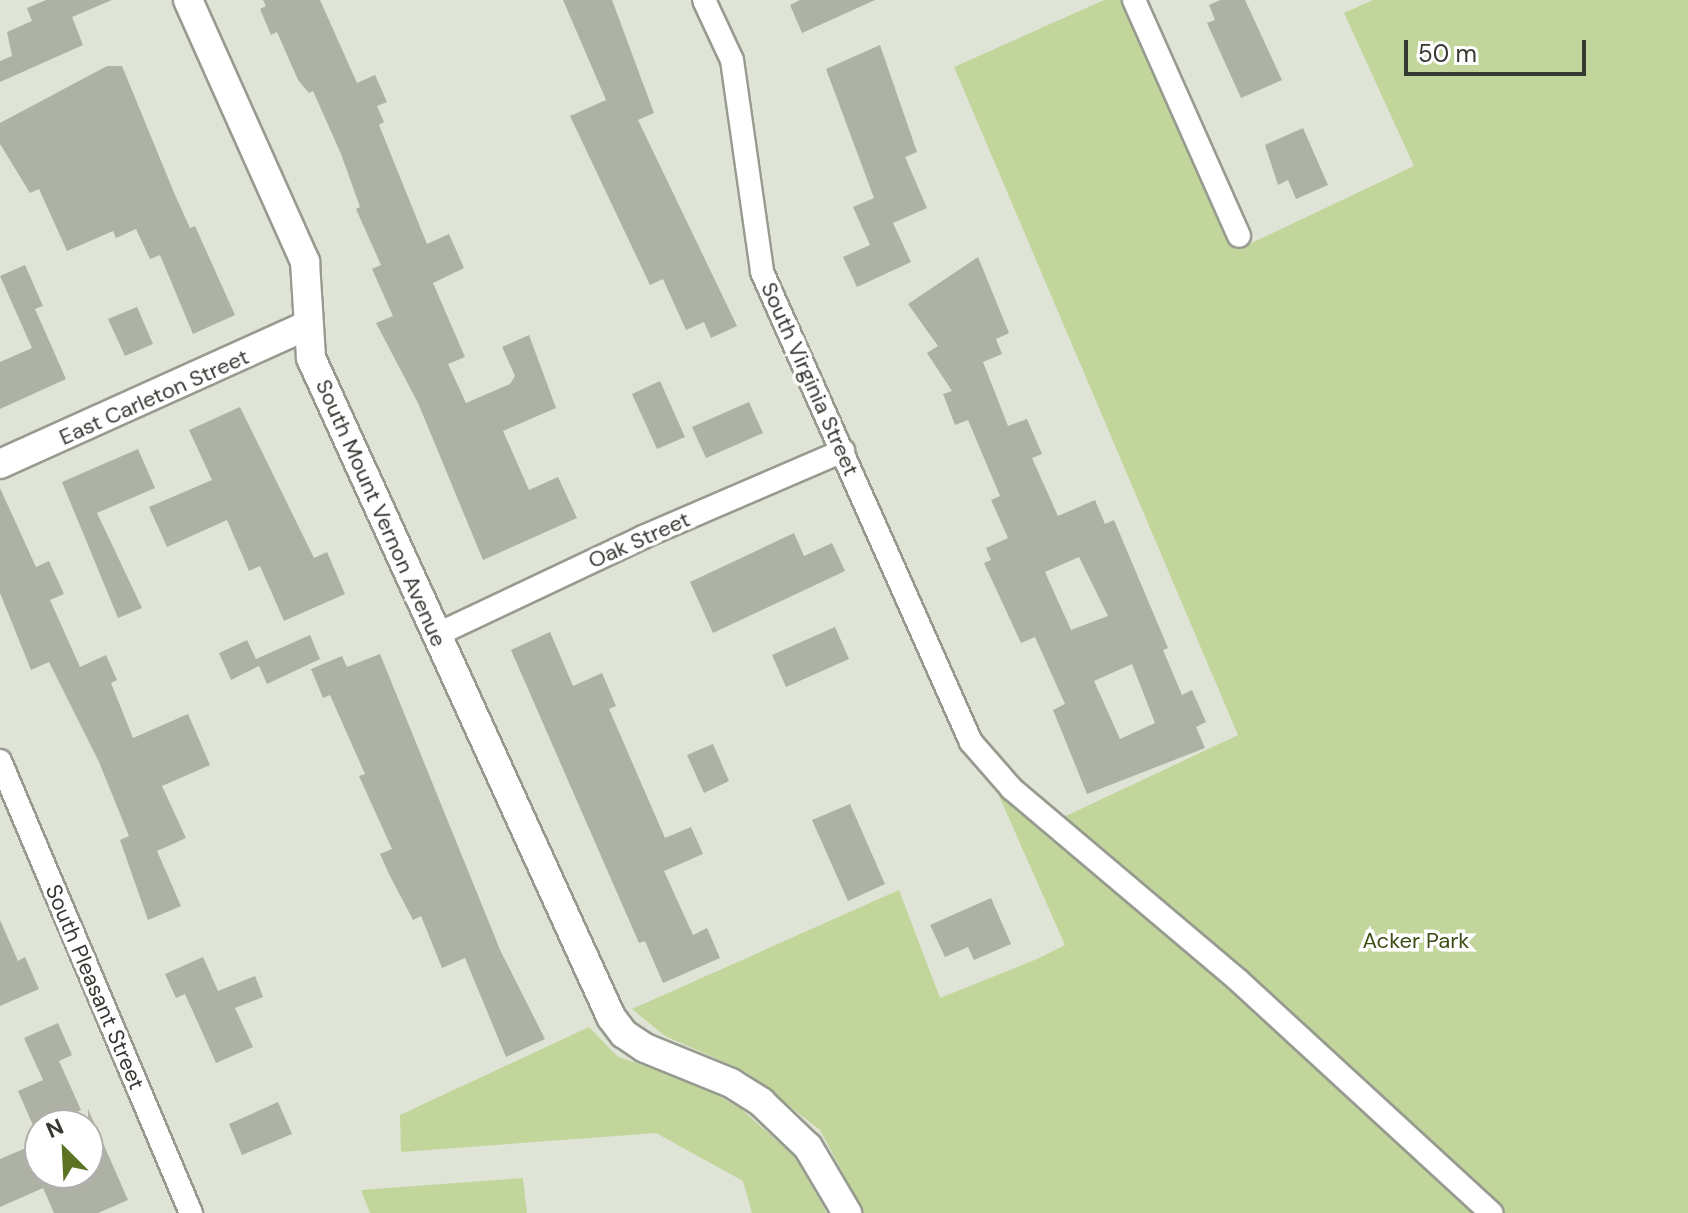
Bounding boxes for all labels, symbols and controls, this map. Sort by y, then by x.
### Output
scale bar [1408,24,1590,74]
text: 50 m [1418,38,1477,69]
street label: South Virginia Street [755,278,865,480]
street label: East Carleton Street [55,343,253,451]
street label: South Mount Vernon Avenue [310,375,452,651]
street label: Oak Street [584,506,694,574]
street label: South Pleasant Street [40,881,150,1093]
park label: Acker Park [1363,928,1469,954]
north arrow [24,1109,104,1189]
text: N [42,1112,68,1145]

